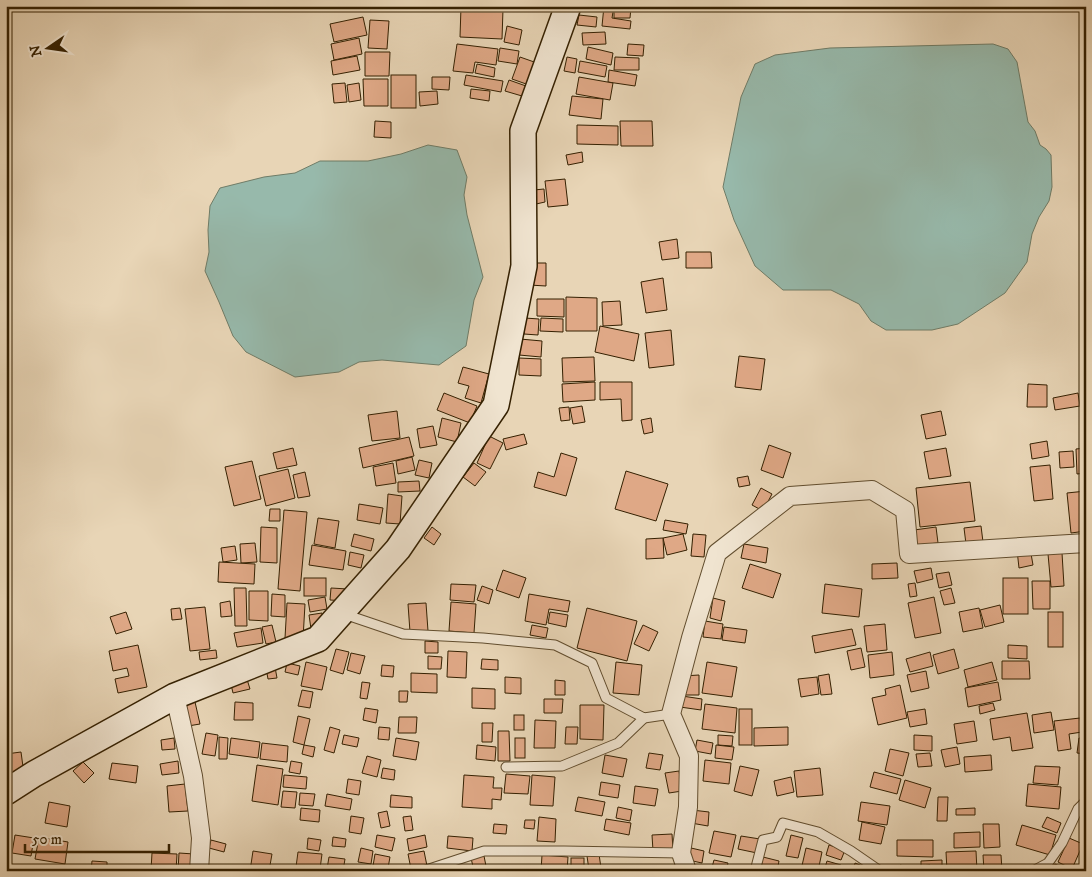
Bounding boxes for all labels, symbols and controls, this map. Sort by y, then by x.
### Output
north arrow [22,22,72,72]
text: N [26,43,46,58]
scale bar [25,822,169,854]
text: 50 m [32,830,62,849]

